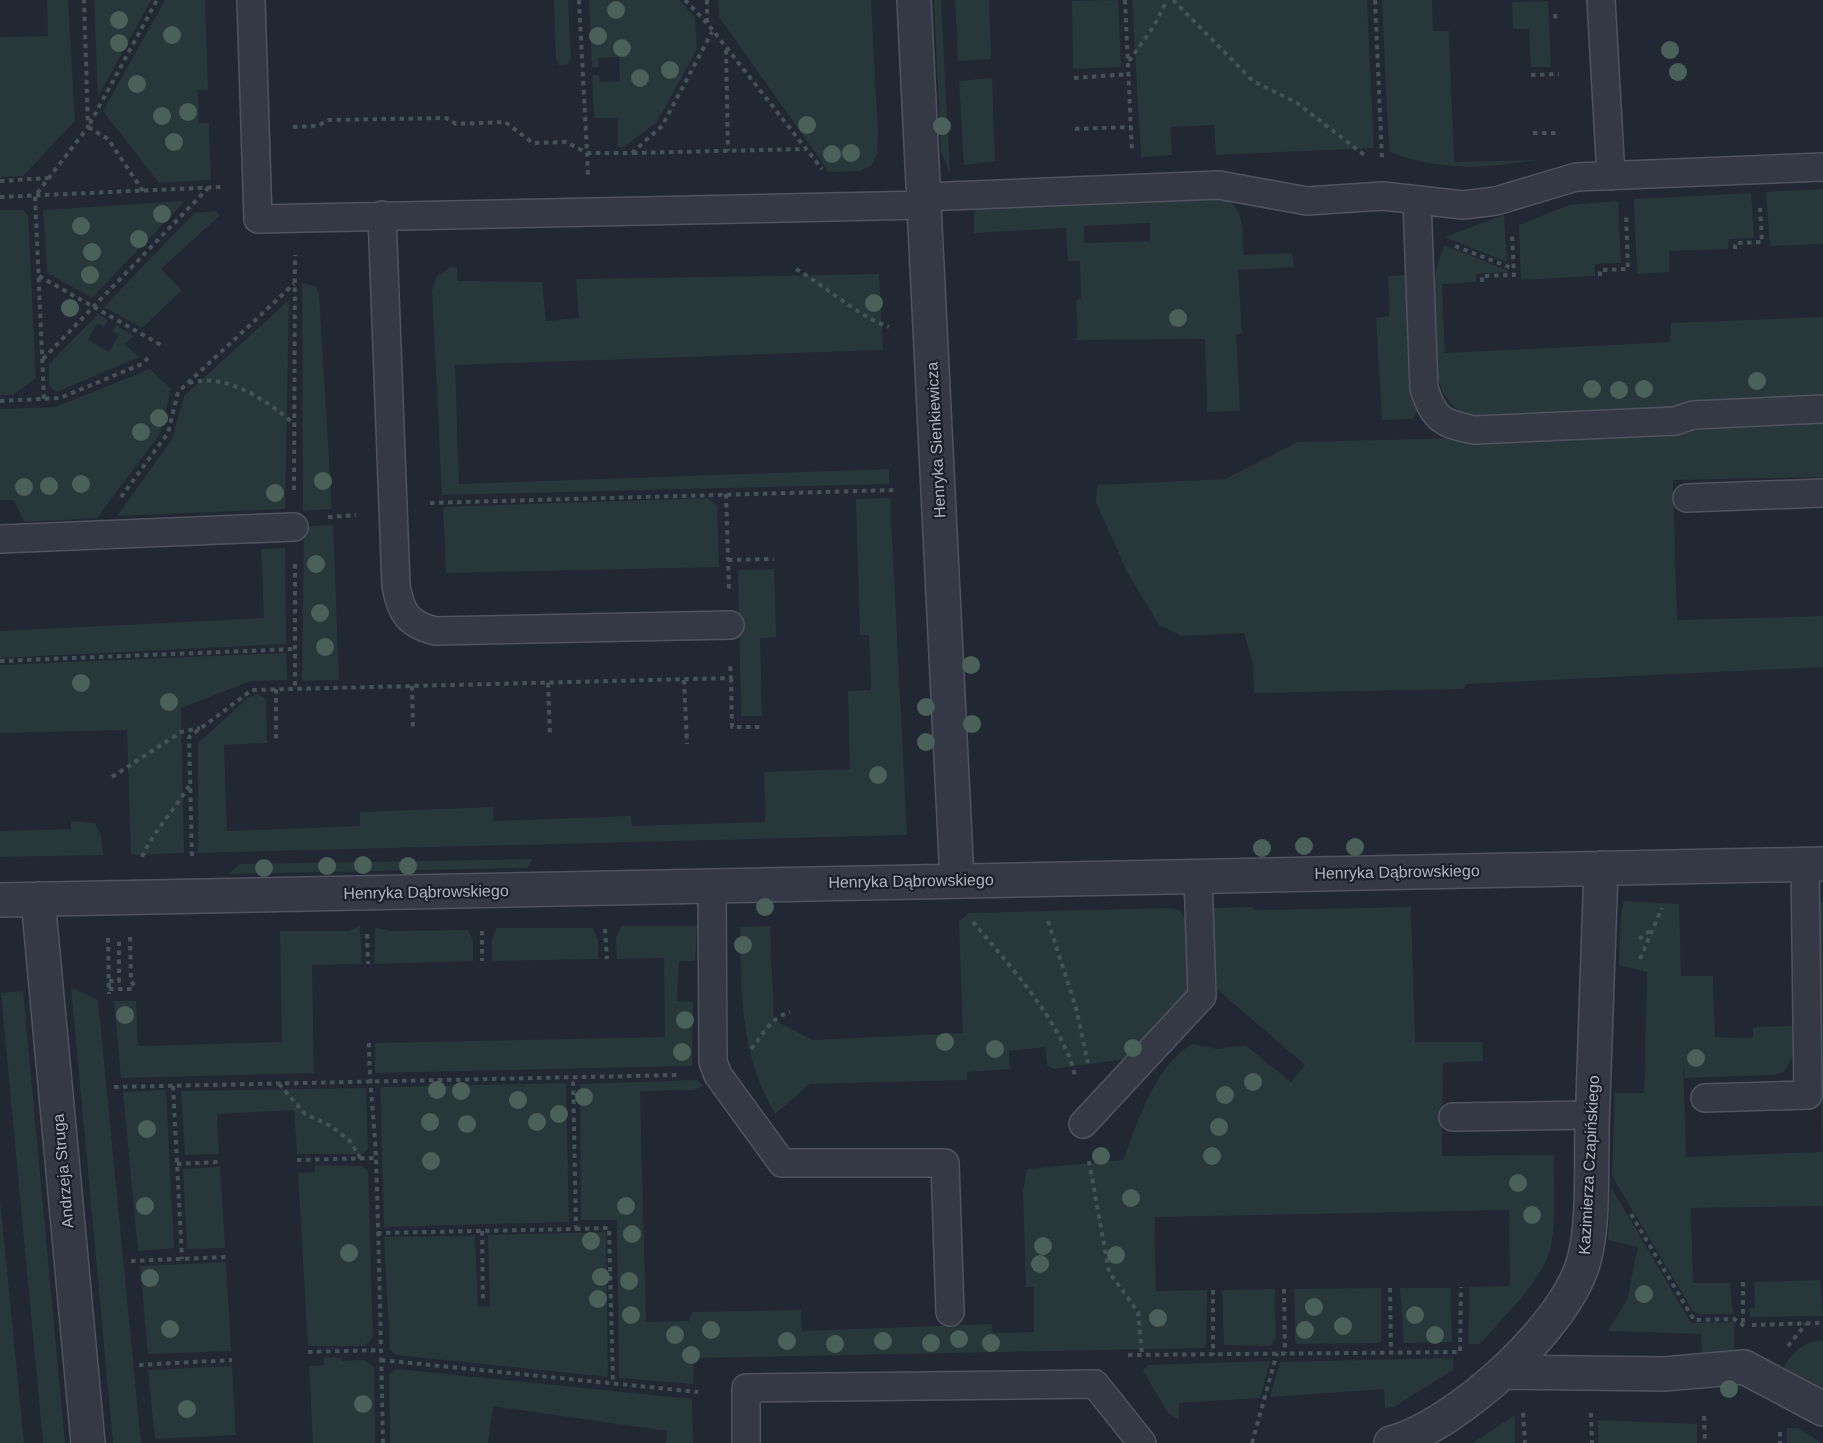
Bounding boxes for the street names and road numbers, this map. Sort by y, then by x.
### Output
street label: Henryka Sienkiewicza [923,361,949,519]
street label: Henryka Dąbrowskiego [1314,862,1480,882]
street label: Henryka Dąbrowskiego [828,871,994,891]
street label: Henryka Dąbrowskiego [343,882,509,902]
street label: Kazimierza Czapińskiego [1576,1075,1602,1255]
street label: Andrzeja Struga [50,1113,76,1229]

